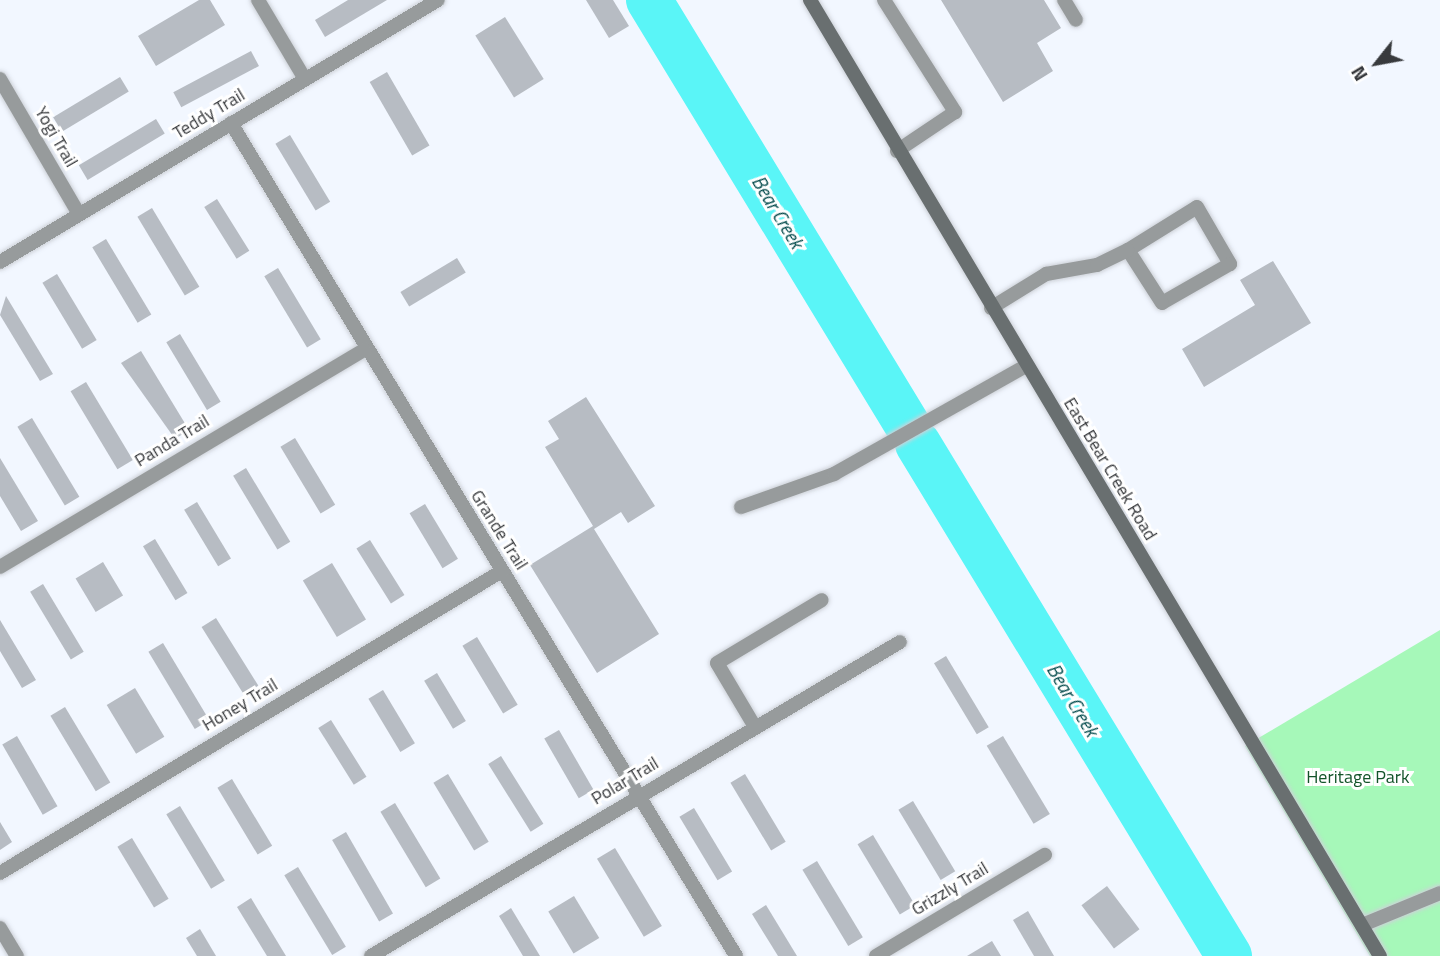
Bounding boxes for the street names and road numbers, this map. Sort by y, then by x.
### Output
street label: Teddy Trail [169,84,249,144]
street label: Yogi Trail [30,103,82,171]
street label: East Bear Creek Road [1059,394,1161,544]
street label: Panda Trail [131,410,213,472]
street label: Grande Trail [466,486,532,574]
street label: Honey Trail [198,674,282,736]
street label: Polar Trail [587,752,663,810]
street label: Grizzly Trail [908,858,992,920]

